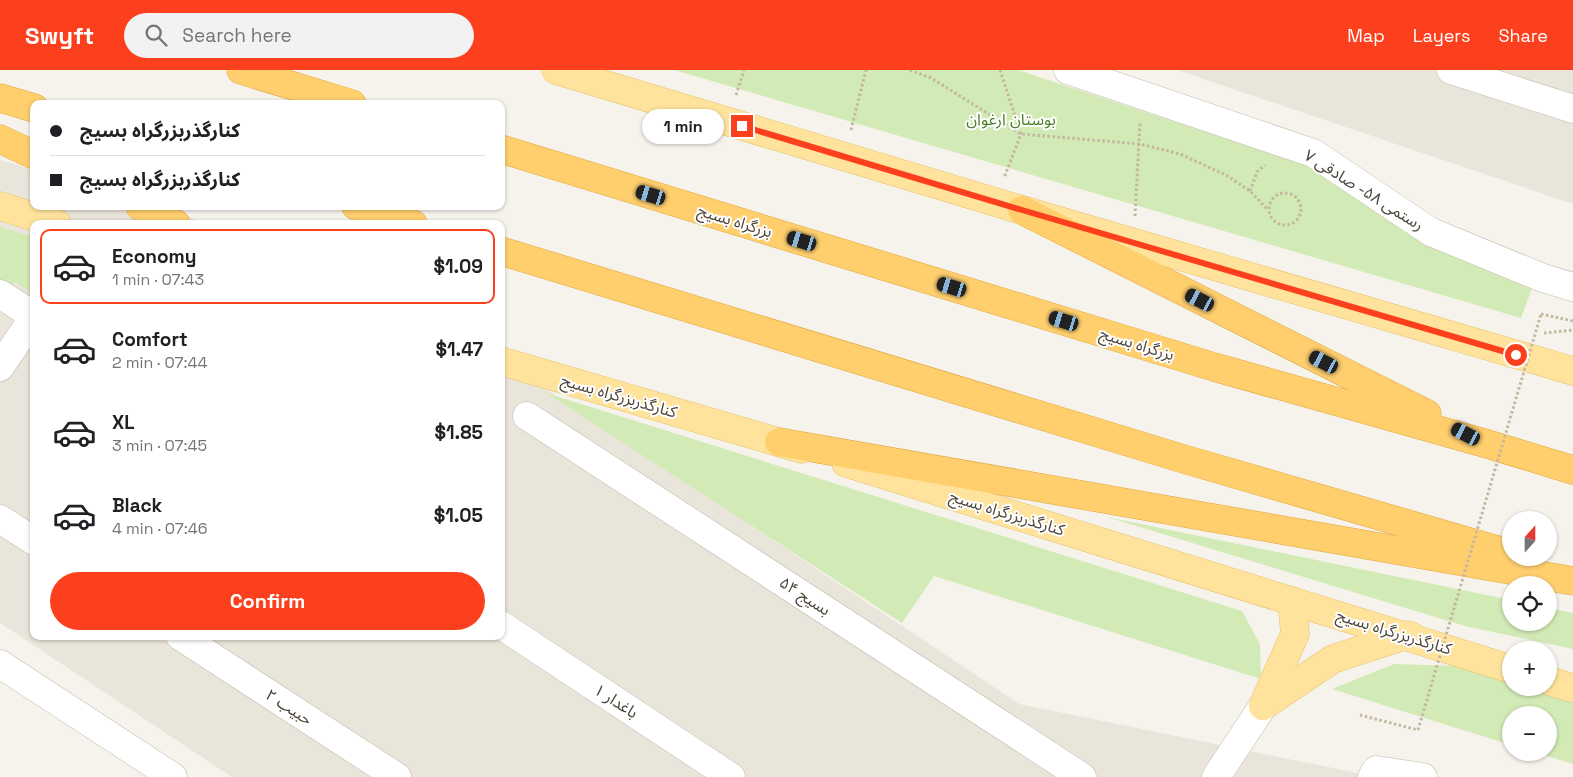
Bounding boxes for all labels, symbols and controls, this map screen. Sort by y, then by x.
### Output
search box [124,13,474,58]
text: Swyft [25,20,94,51]
icon: search [142,21,170,49]
text: Search here [182,23,292,48]
text: Map [1347,24,1385,47]
text: Layers [1413,24,1470,47]
text: Share [1498,24,1548,47]
callout: 1 min [642,108,724,144]
park label: بوستان ارغوان [966,109,1056,130]
route end [731,115,753,137]
text: 1 min [663,116,703,137]
text: کنارگذربزرگراه بسیج [80,118,240,143]
street label: رستمی ۵۸- صادقی ۷ [1300,145,1428,235]
text: کنارگذربزرگراه بسیج [80,167,240,192]
car [634,183,667,207]
street label: بزرگراه بسیج [694,200,775,244]
car [785,229,818,253]
icon: car [52,244,97,289]
text: Economy [112,244,196,269]
text: $1.09 [433,254,483,279]
text: 1 min · 07:43 [112,269,204,290]
car [935,275,968,299]
car [1183,287,1216,313]
car [1047,309,1080,333]
street label: بزرگراه بسیج [1096,323,1177,367]
icon: car [52,327,97,372]
text: Comfort [112,327,188,352]
text: $1.47 [435,337,483,362]
route start [1505,344,1527,366]
car [1307,349,1340,375]
text: 2 min · 07:44 [112,352,208,373]
street label: کنارگذربزرگراه بسیج [558,369,680,425]
icon: car [52,410,97,455]
text: XL [112,410,135,435]
text: $1.85 [434,420,483,445]
car [1449,421,1482,447]
text: 3 min · 07:45 [112,435,207,456]
street label: کنارگذربزرگراه بسیج [946,485,1068,543]
icon: car [52,493,97,538]
text: Black [112,493,162,518]
text: $1.05 [434,503,483,528]
north arrow [1502,511,1558,566]
map controls [1502,511,1557,761]
text: 4 min · 07:46 [112,518,208,539]
button: Confirm [50,572,485,630]
street label: بسیج ۵۴ [774,572,834,622]
button: locate [1502,576,1557,631]
street label: کنارگذربزرگراه بسیج [1333,604,1455,662]
button: + [1502,641,1557,696]
street label: باغدار ۱ [590,679,642,723]
street label: حبیب ۲ [262,684,316,730]
button: − [1502,706,1557,761]

